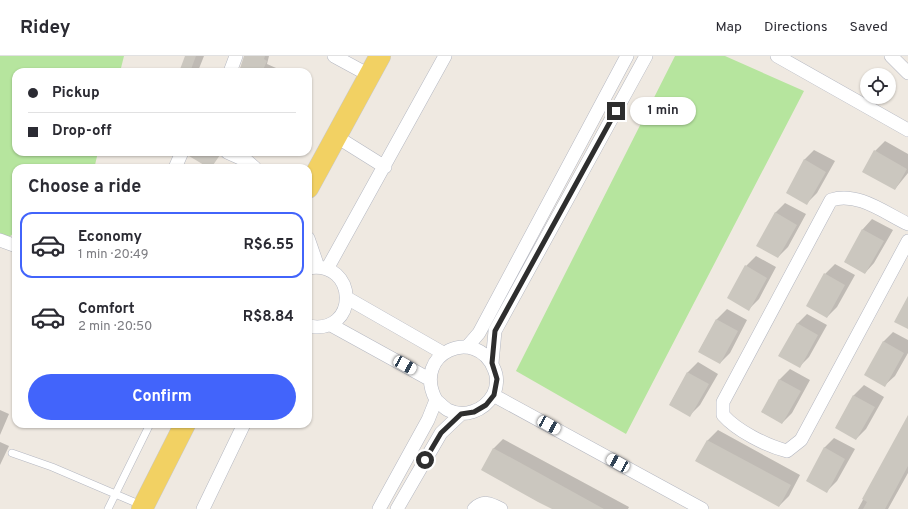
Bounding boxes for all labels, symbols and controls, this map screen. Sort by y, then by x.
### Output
text: Ridey [20,16,70,40]
text: Map [716,19,742,36]
text: Directions [764,19,828,36]
text: Saved [850,19,888,36]
map controls [860,68,896,104]
button: locate [860,68,896,104]
text: Pickup [52,84,100,103]
callout: 1 min [630,97,696,125]
route end [607,102,625,120]
text: 1 min [647,103,679,119]
text: Drop-off [52,122,112,141]
text: Choose a ride [28,176,141,199]
icon: car [30,227,66,263]
text: Economy [78,228,142,247]
text: R$6.55 [243,236,294,255]
text: 1 min · 20:49 [78,247,149,263]
icon: car [30,299,66,335]
text: Comfort [78,300,135,319]
text: R$8.84 [243,308,294,327]
text: 2 min · 20:50 [78,319,152,335]
car [392,354,418,376]
button: Confirm [28,374,296,420]
car [536,414,562,436]
route start [416,451,434,469]
car [605,452,631,474]

